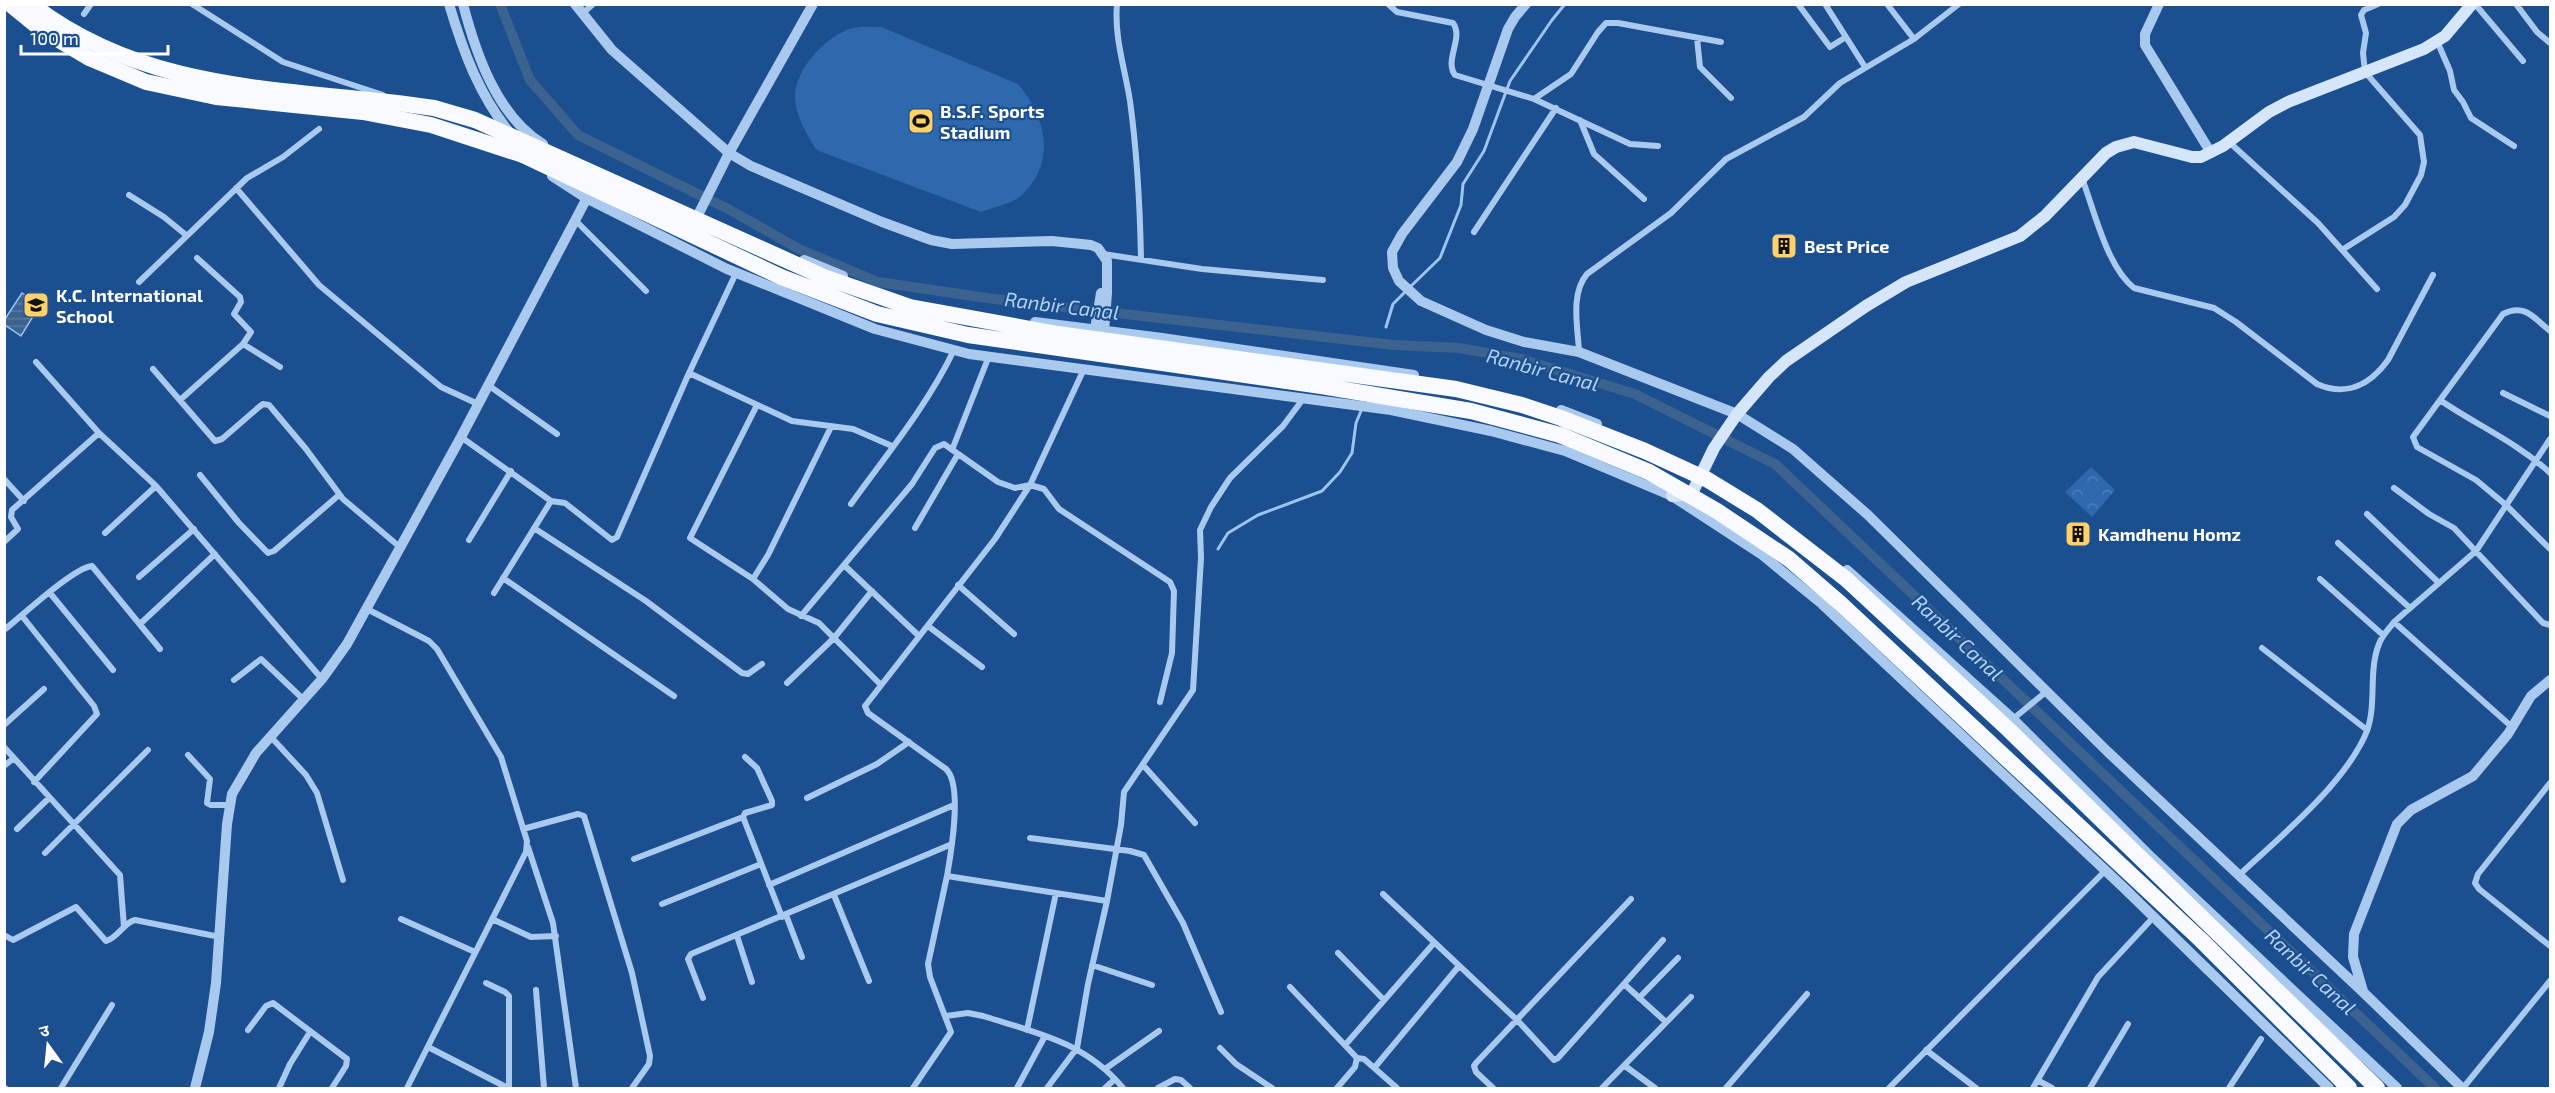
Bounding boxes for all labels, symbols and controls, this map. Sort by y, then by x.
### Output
scale bar [21,18,168,56]
text: 100 m [30,27,79,49]
place label: B.S.F. Sports Stadium [940,100,1045,143]
sports icon: B.S.F. Sports Stadium [906,106,936,136]
building icon: Best Price [1769,231,1799,261]
place label: Best Price [1804,235,1889,257]
place label: K.C. International School [56,284,203,327]
water label: Ranbir Canal [1003,286,1121,324]
school or university icon: K.C. International School [21,290,51,320]
water label: Ranbir Canal [1484,342,1602,396]
building icon: Kamdhenu Homz [2063,519,2093,549]
place label: Kamdhenu Homz [2098,523,2241,545]
water label: Ranbir Canal [1908,589,2008,685]
water label: Ranbir Canal [2261,923,2361,1019]
north arrow [18,1015,78,1075]
text: उ [37,1019,52,1040]

